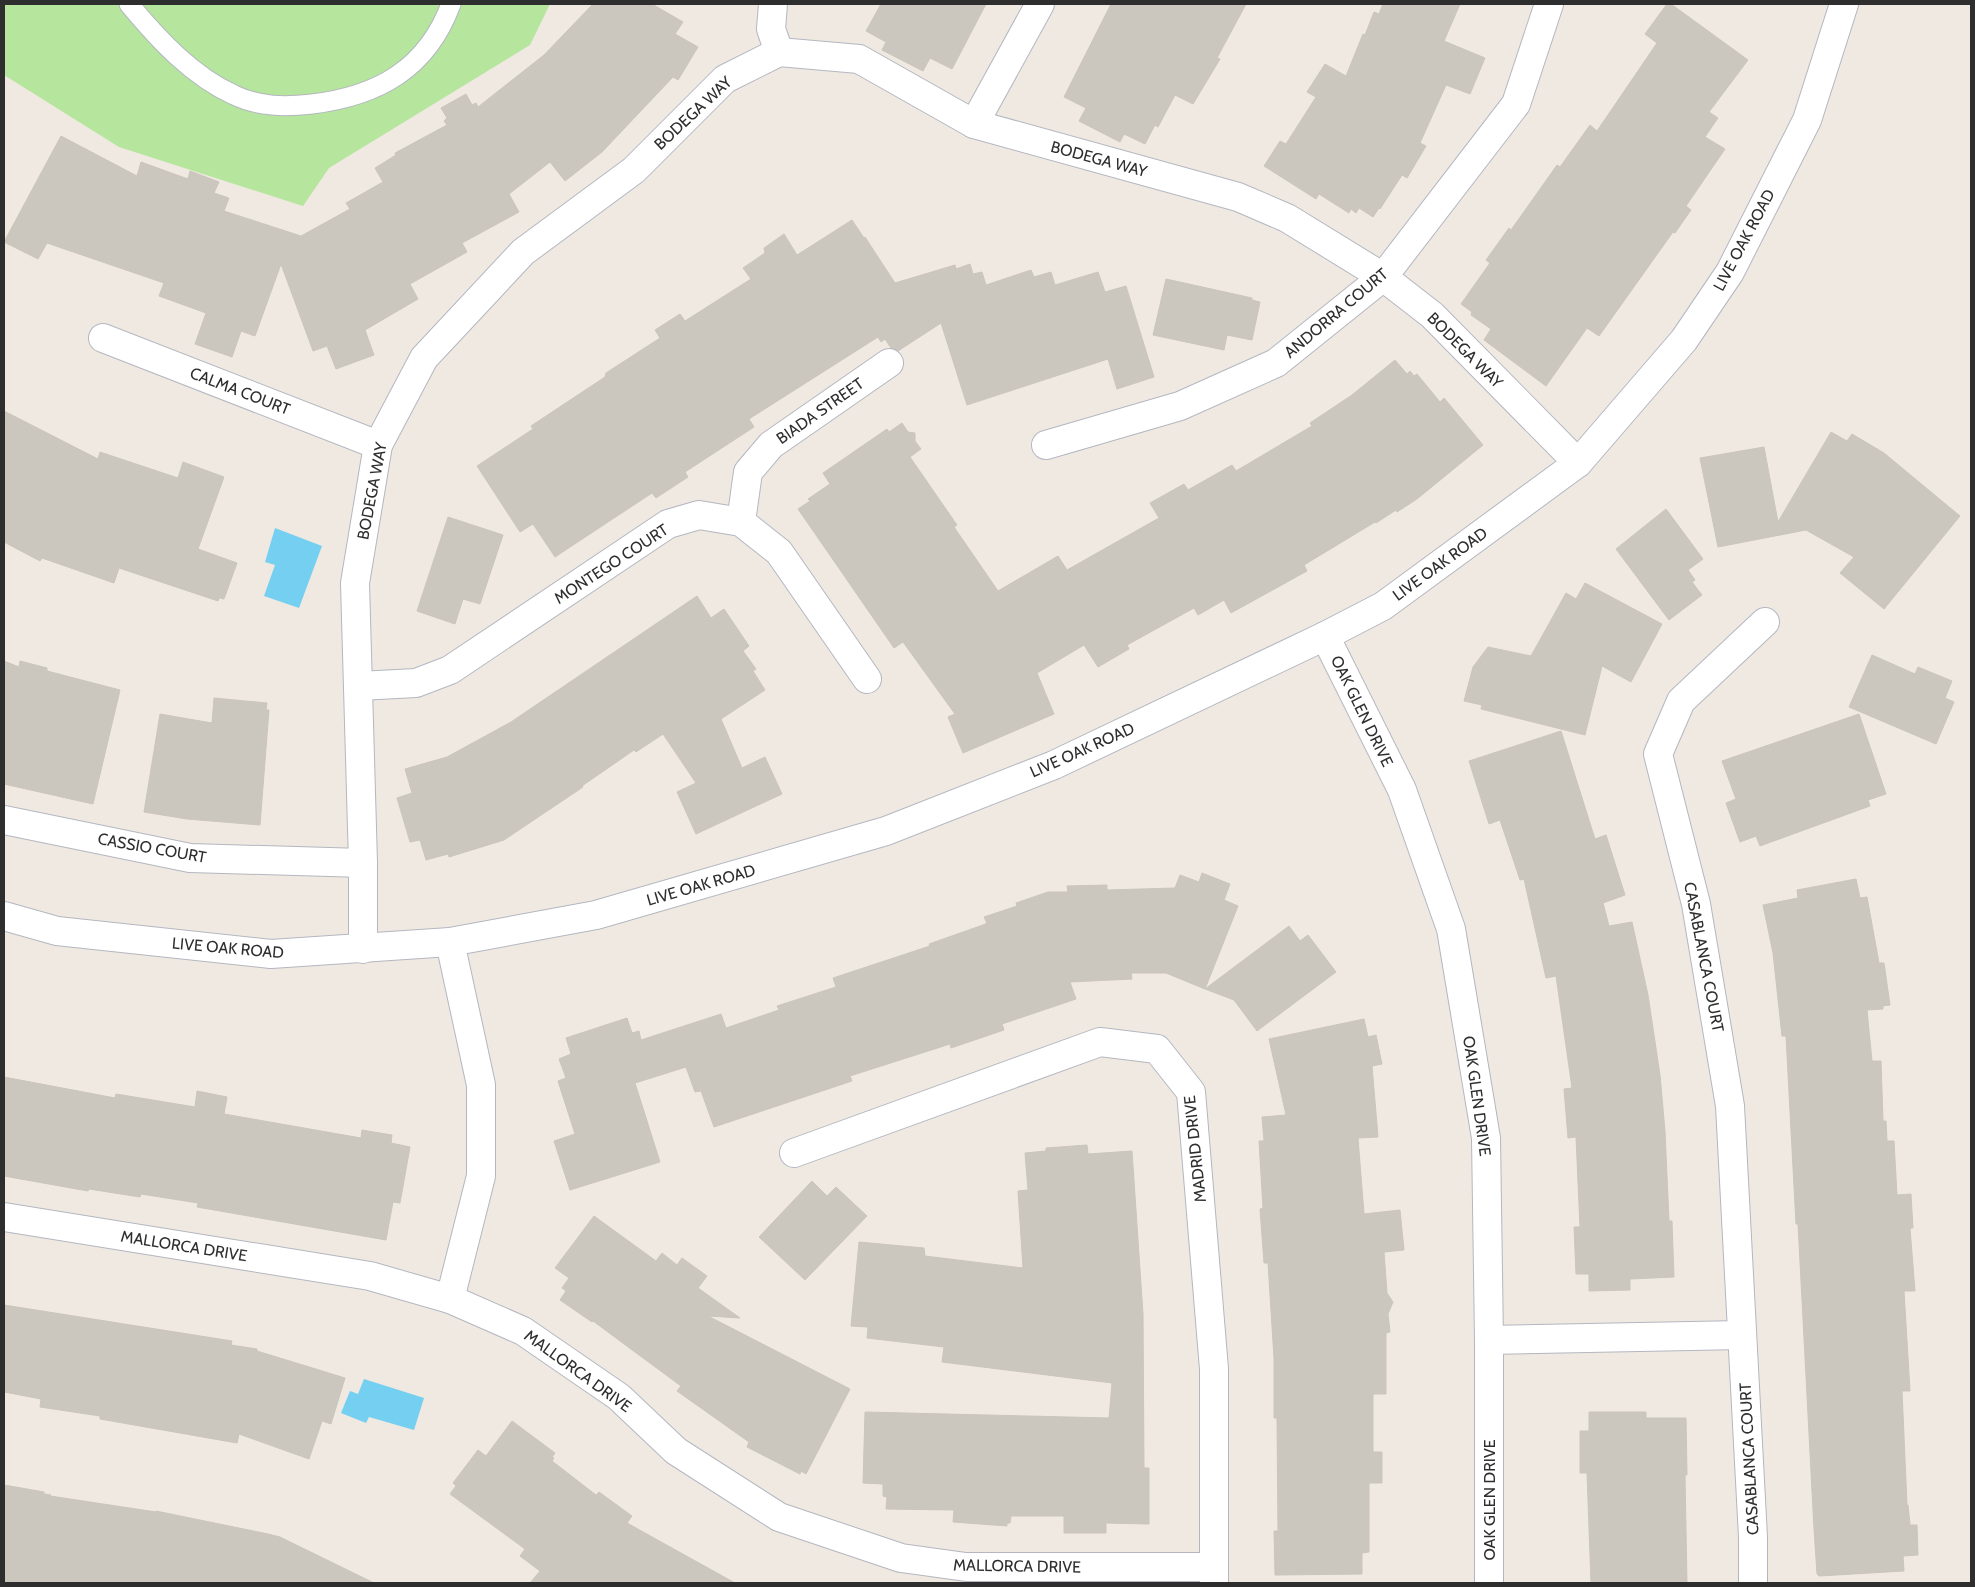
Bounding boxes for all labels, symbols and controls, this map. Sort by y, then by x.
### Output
street label: BODEGA WAY [650,72,736,154]
street label: BODEGA WAY [1049,137,1150,181]
street label: LIVE OAK ROAD [1709,186,1779,294]
street label: ANDORRA COURT [1280,264,1392,362]
street label: BODEGA WAY [1423,308,1507,392]
street label: CALMA COURT [187,363,293,419]
street label: BIADA STREET [773,374,868,448]
street label: BODEGA WAY [353,440,391,541]
street label: MONTEGO COURT [551,520,672,608]
street label: LIVE OAK ROAD [1389,523,1491,605]
street label: OAK GLEN DRIVE [1327,652,1397,770]
street label: LIVE OAK ROAD [1027,718,1137,782]
street label: CASSIO COURT [96,829,208,867]
street label: LIVE OAK ROAD [644,860,758,910]
street label: CASABLANCA COURT [1680,880,1728,1034]
street label: LIVE OAK ROAD [171,934,285,962]
street label: OAK GLEN DRIVE [1459,1035,1495,1157]
street label: MADRID DRIVE [1180,1094,1210,1203]
street label: MALLORCA DRIVE [119,1227,249,1265]
street label: MALLORCA DRIVE [521,1326,635,1416]
street label: CASABLANCA COURT [1736,1382,1762,1536]
street label: OAK GLEN DRIVE [1480,1439,1499,1561]
street label: MALLORCA DRIVE [953,1555,1081,1577]

